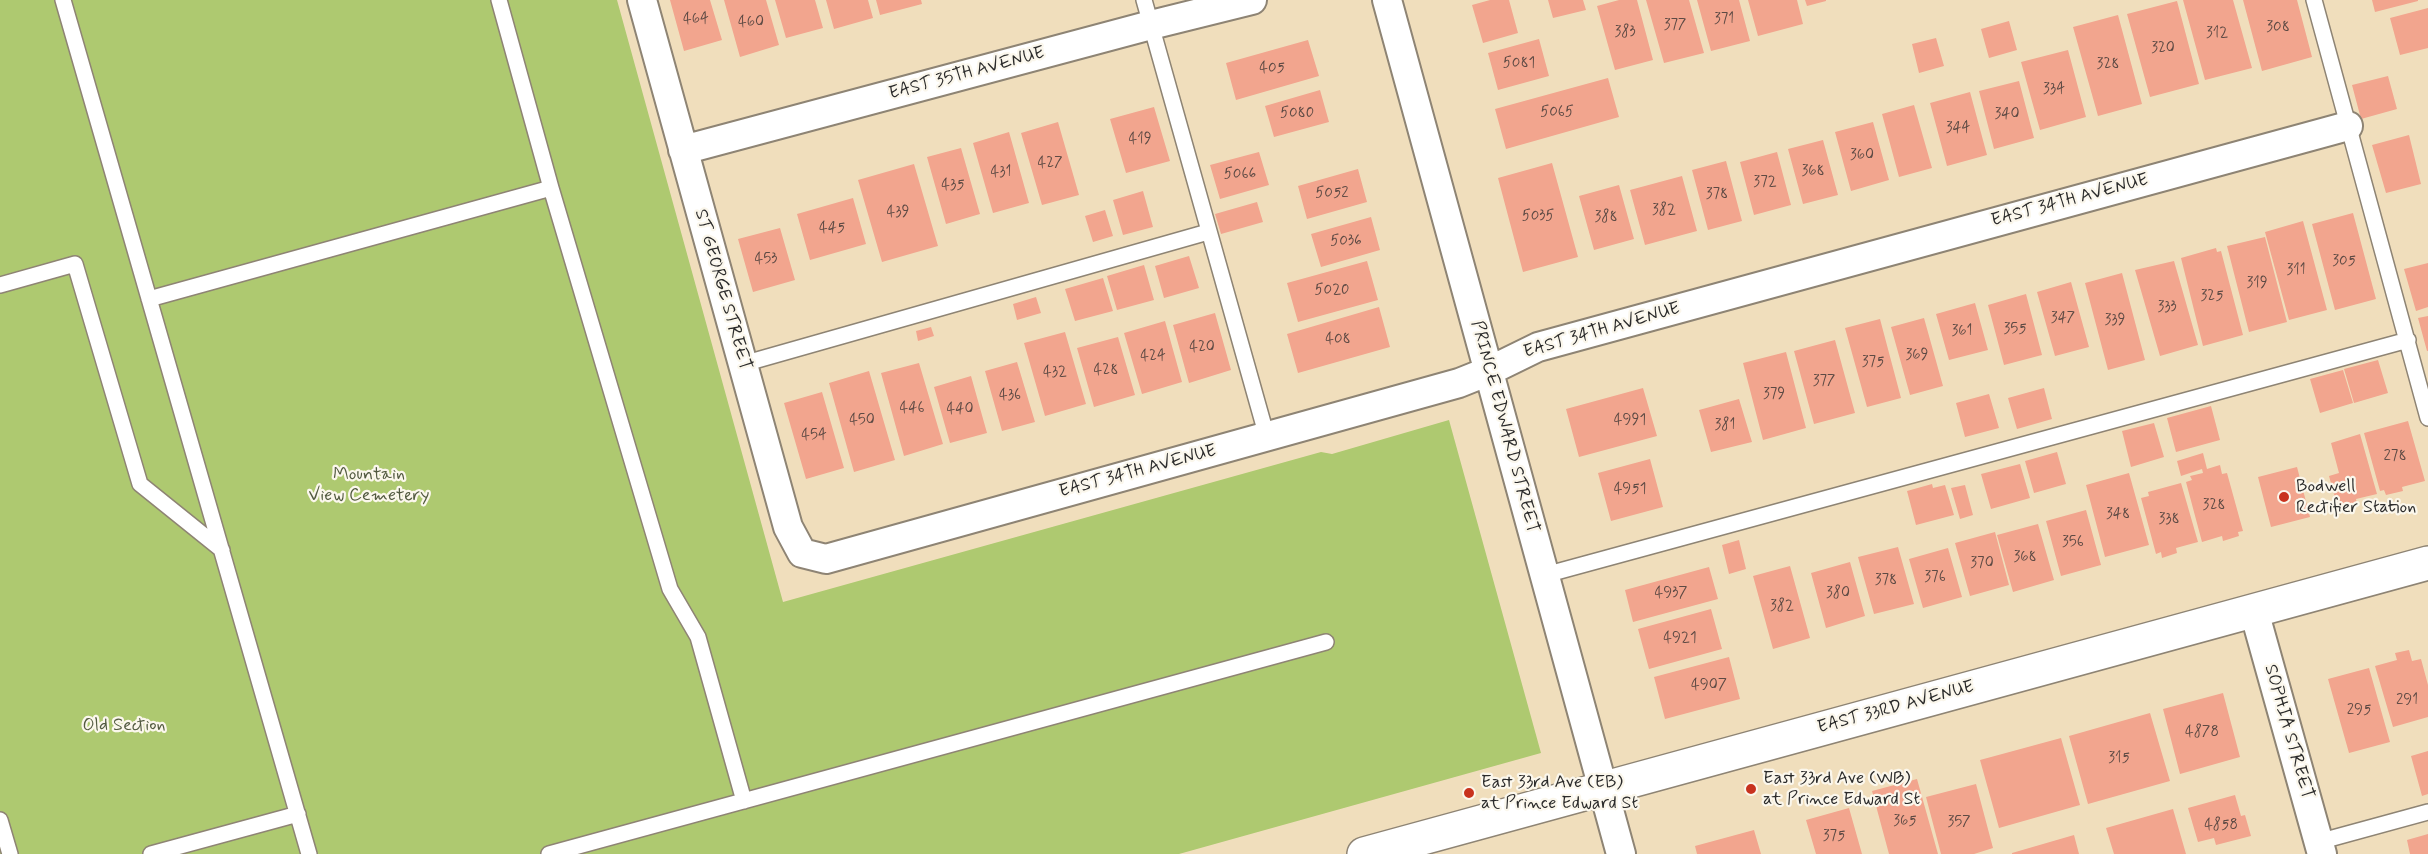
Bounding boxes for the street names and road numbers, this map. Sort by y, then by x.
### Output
street label: EAST 35TH AVENUE [887,43,1047,105]
street label: EAST 34TH AVENUE [1989,170,2151,232]
street label: ST GEORGE STREET [689,207,755,373]
street label: EAST 34TH AVENUE [1521,298,1683,364]
street label: PRINCE EDWARD STREET [1465,318,1543,536]
street label: EAST 34TH AVENUE [1057,441,1219,503]
street label: SOPHIA STREET [2258,662,2318,802]
street label: EAST 33RD AVENUE [1815,677,1977,739]

